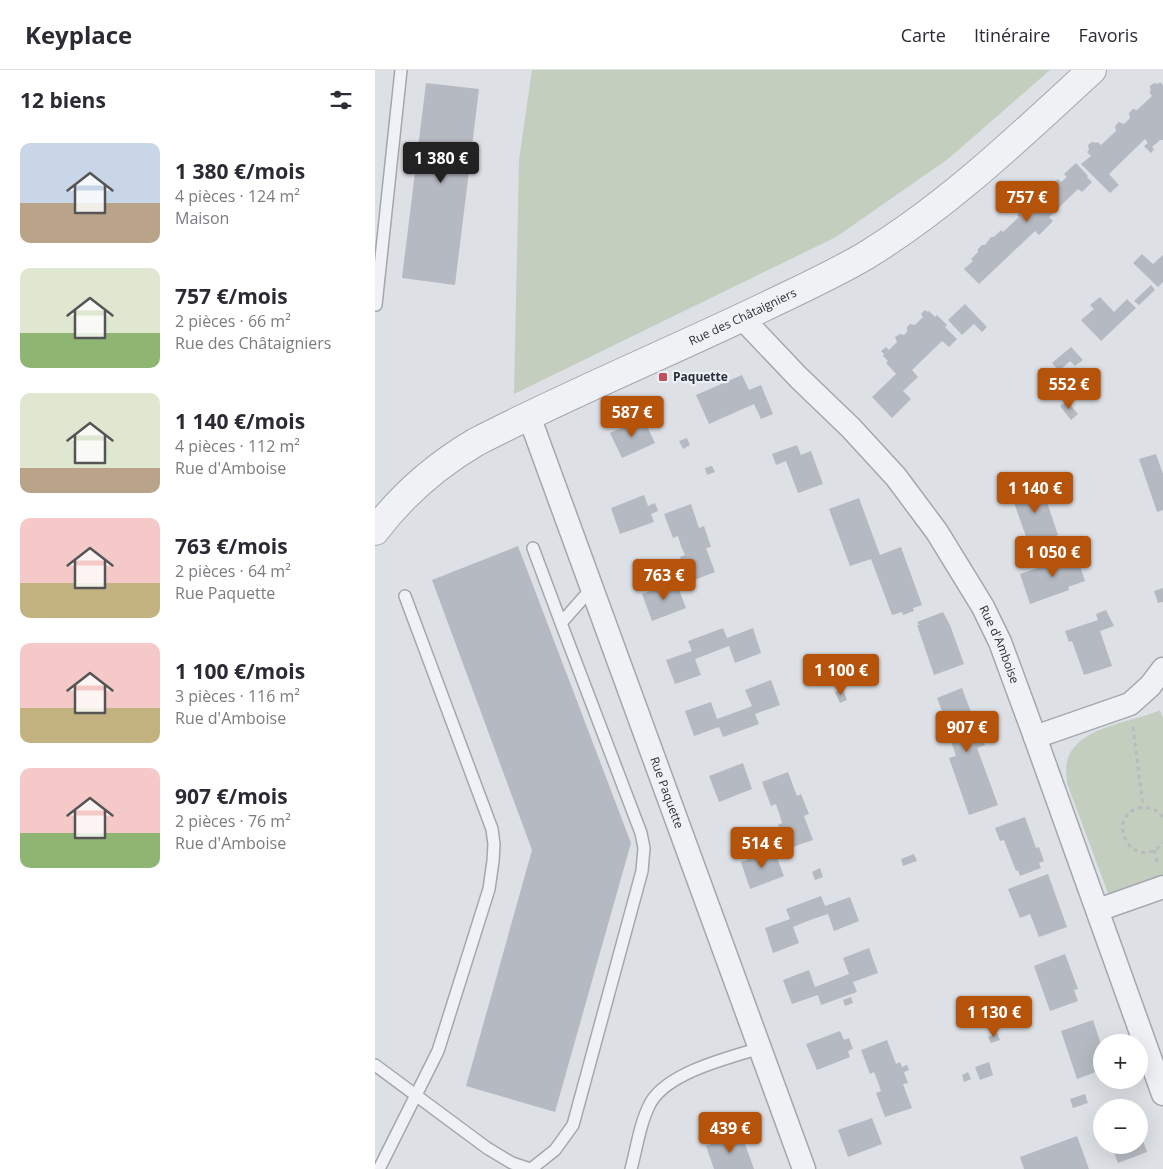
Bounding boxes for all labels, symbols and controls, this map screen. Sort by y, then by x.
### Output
text: Keyplace [25,18,132,51]
text: Carte [901,23,946,47]
text: Itinéraire [974,23,1050,47]
text: Favoris [1078,23,1138,47]
text: 12 biens [20,86,106,114]
icon: filters [327,86,355,114]
pin: 1 380 € [395,142,487,184]
text: 1 380 € [414,147,468,169]
text: 1 380 €/mois [175,157,305,185]
icon: home [60,163,120,223]
pin: 757 € [992,180,1062,223]
text: 4 pièces · 124 m² [175,185,300,207]
text: 757 € [1007,186,1047,208]
text: Maison [175,207,229,229]
text: 757 €/mois [175,282,288,310]
street label: Rue des Châtaigniers [686,284,799,349]
icon: home [60,288,120,348]
text: 2 pièces · 66 m² [175,310,291,332]
text: Rue des Châtaigniers [175,332,331,354]
place label: Paquette [673,368,728,385]
pin: 552 € [1034,368,1104,410]
marker: Paquette [657,371,669,383]
text: 552 € [1049,373,1089,395]
pin: 587 € [597,396,667,438]
text: 587 € [612,401,652,423]
text: 1 140 €/mois [175,407,305,435]
icon: home [60,413,120,473]
text: 4 pièces · 112 m² [175,435,300,457]
text: Rue d'Amboise [175,457,286,479]
pin: 1 140 € [989,472,1081,514]
text: 1 140 € [1008,477,1062,499]
text: 763 €/mois [175,532,288,560]
pin: 1 050 € [1007,536,1099,578]
icon: home [60,538,120,598]
text: 1 050 € [1026,541,1080,563]
pin: 763 € [629,558,699,601]
text: 2 pièces · 64 m² [175,560,291,582]
text: 763 € [644,564,684,586]
text: Rue Paquette [175,582,275,604]
street label: Rue d'Amboise [975,602,1024,686]
pin: 1 100 € [795,654,887,696]
text: 1 100 €/mois [175,657,305,685]
text: 1 100 € [814,659,868,681]
icon: home [60,663,120,723]
text: 3 pièces · 116 m² [175,685,300,707]
text: Rue d'Amboise [175,707,286,729]
pin: 907 € [932,710,1002,753]
text: 907 € [947,716,987,738]
street label: Rue Paquette [646,754,688,831]
text: 907 €/mois [175,782,288,810]
icon: home [60,788,120,848]
text: 2 pièces · 76 m² [175,810,291,832]
pin: 514 € [727,826,797,869]
text: Rue d'Amboise [175,832,286,854]
text: 514 € [742,832,782,854]
pin: 1 130 € [948,996,1040,1038]
text: 1 130 € [967,1001,1021,1023]
map controls [1093,1034,1148,1154]
button: + [1093,1034,1148,1089]
button: − [1093,1099,1148,1154]
pin: 439 € [695,1112,765,1154]
text: 439 € [710,1117,750,1139]

